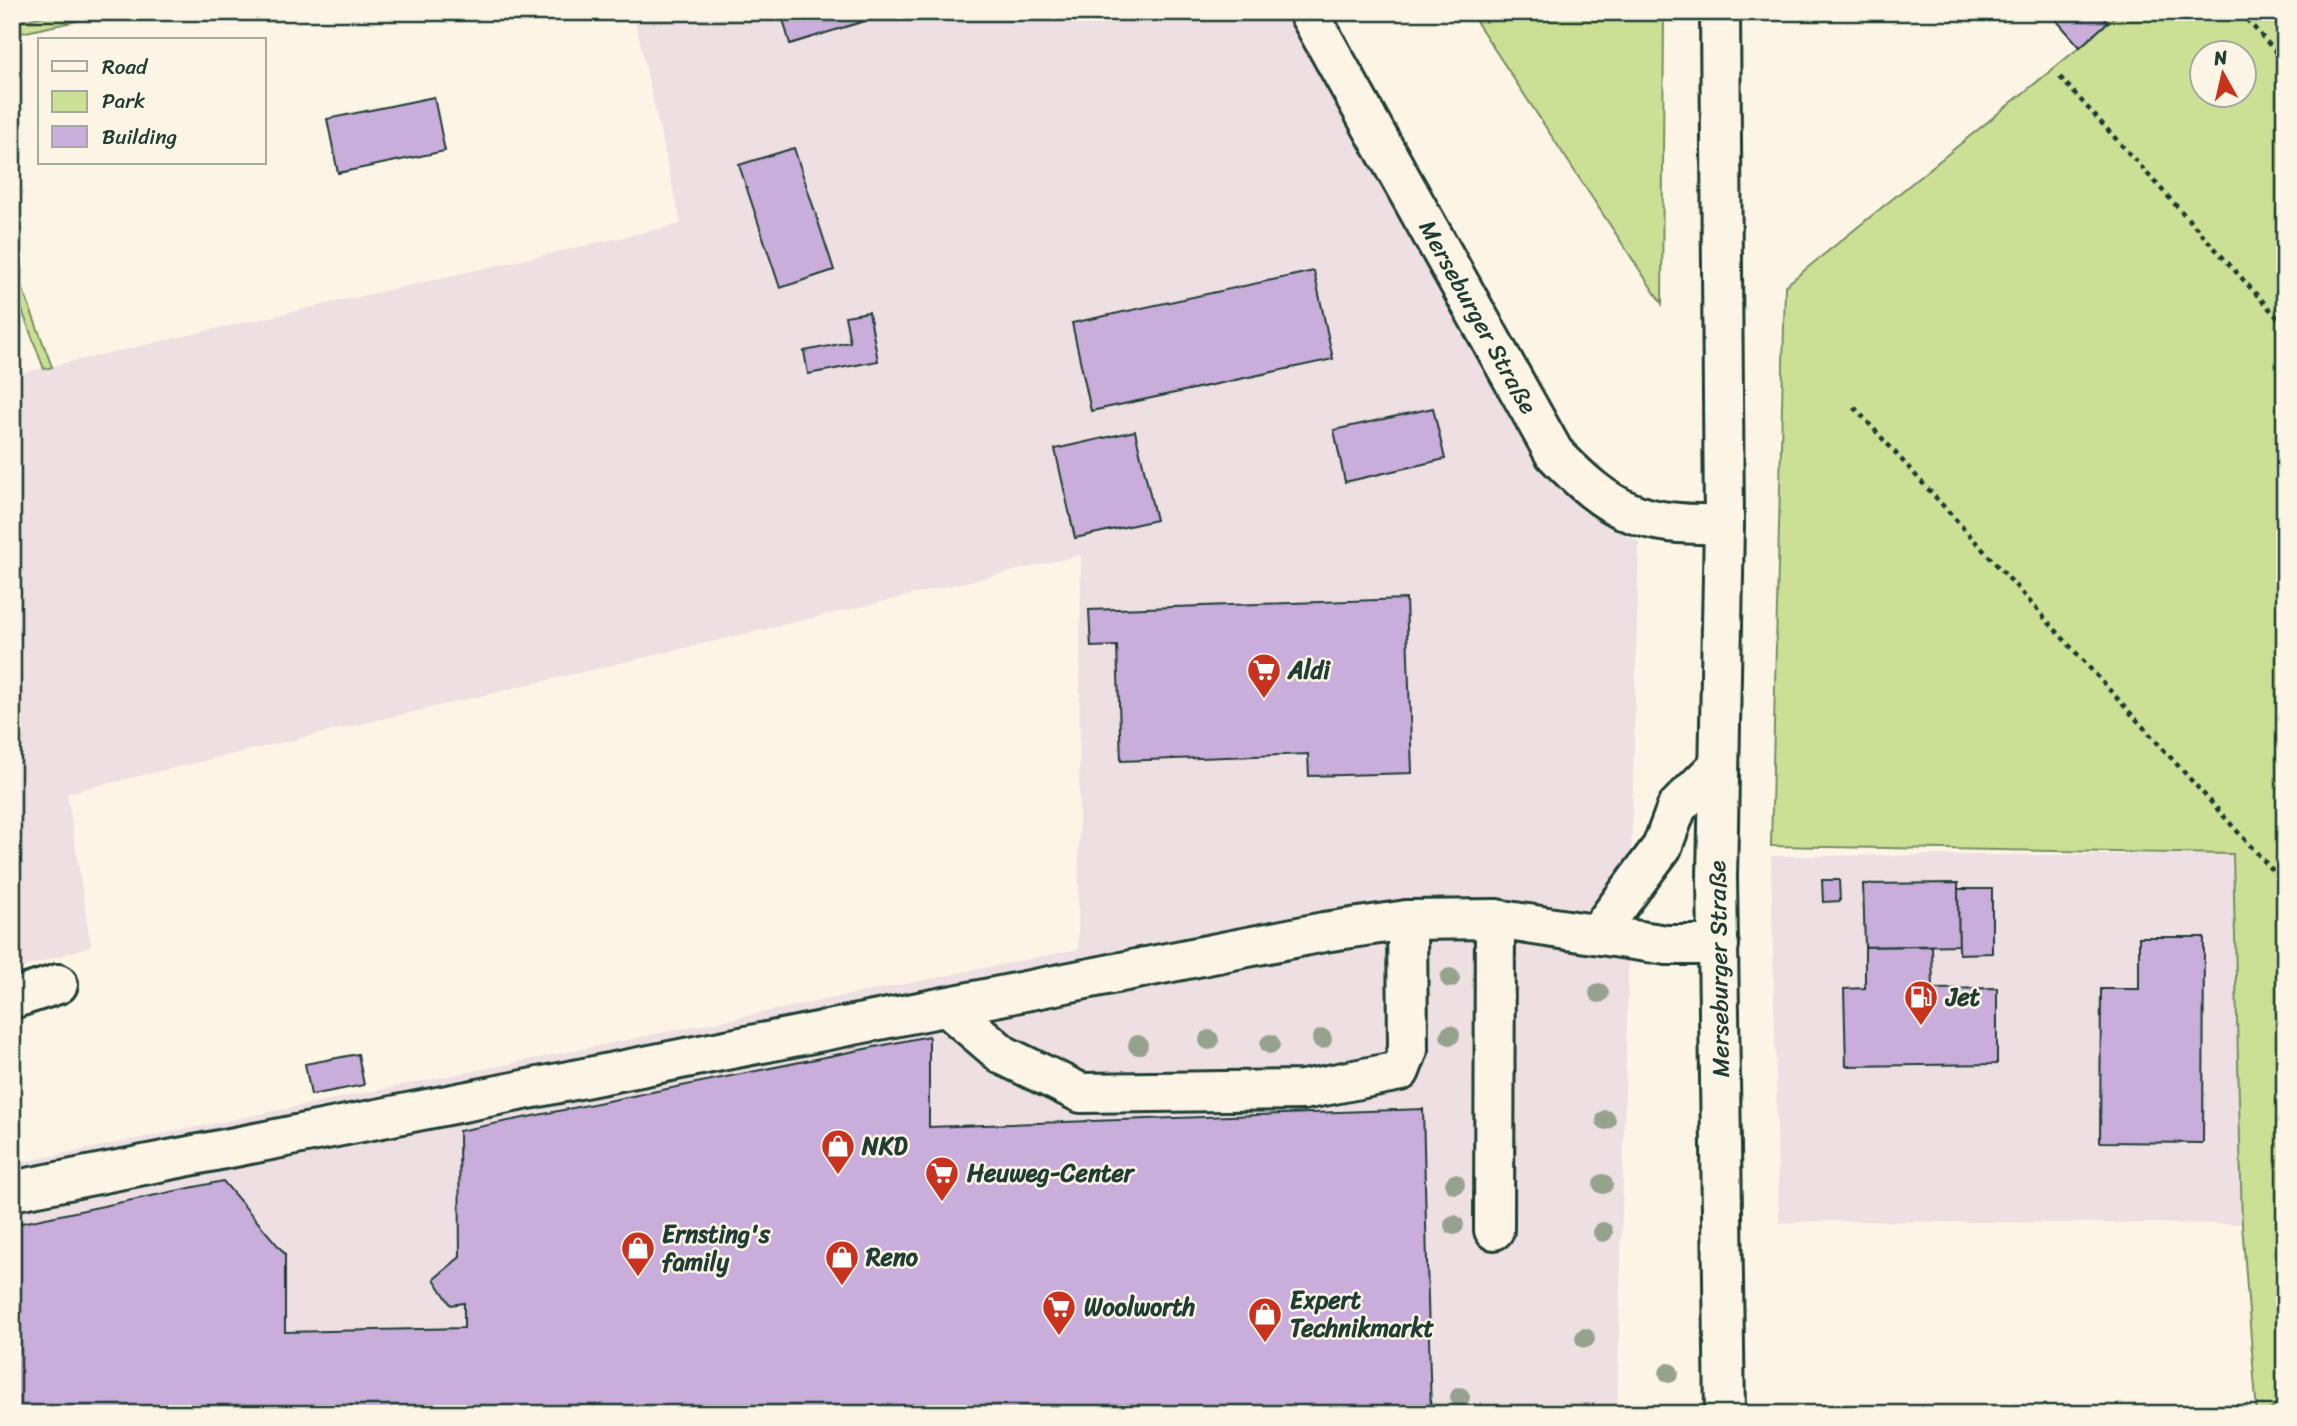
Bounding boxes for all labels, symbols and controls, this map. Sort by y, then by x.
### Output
legend [38,38,266,164]
north arrow [2188,38,2258,108]
text: N [2211,40,2230,75]
text: Road [102,48,149,86]
text: Park [102,82,145,120]
text: Building [102,118,178,156]
street label: Merseburger Straße [1407,212,1549,422]
place label: Aldi [1287,649,1331,691]
supermarket icon: Aldi [1245,651,1283,700]
street label: Merseburger Straße [1696,860,1742,1078]
place label: Jet [1944,976,1981,1018]
fuel station icon: Jet [1902,978,1940,1027]
place label: NKD [861,1125,908,1167]
shop icon: NKD [819,1127,857,1176]
place label: Heuweg-Center [967,1152,1136,1194]
supermarket icon: Heuweg-Center [923,1154,961,1203]
place label: Ernsting's family [662,1213,771,1283]
shop icon: Ernsting's family [619,1229,657,1278]
place label: Reno [865,1236,919,1278]
shop icon: Reno [823,1238,861,1287]
place label: Expert Technikmarkt [1290,1279,1435,1349]
place label: Woolworth [1084,1286,1196,1328]
supermarket icon: Woolworth [1040,1288,1078,1337]
shop icon: Expert Technikmarkt [1246,1295,1284,1344]

